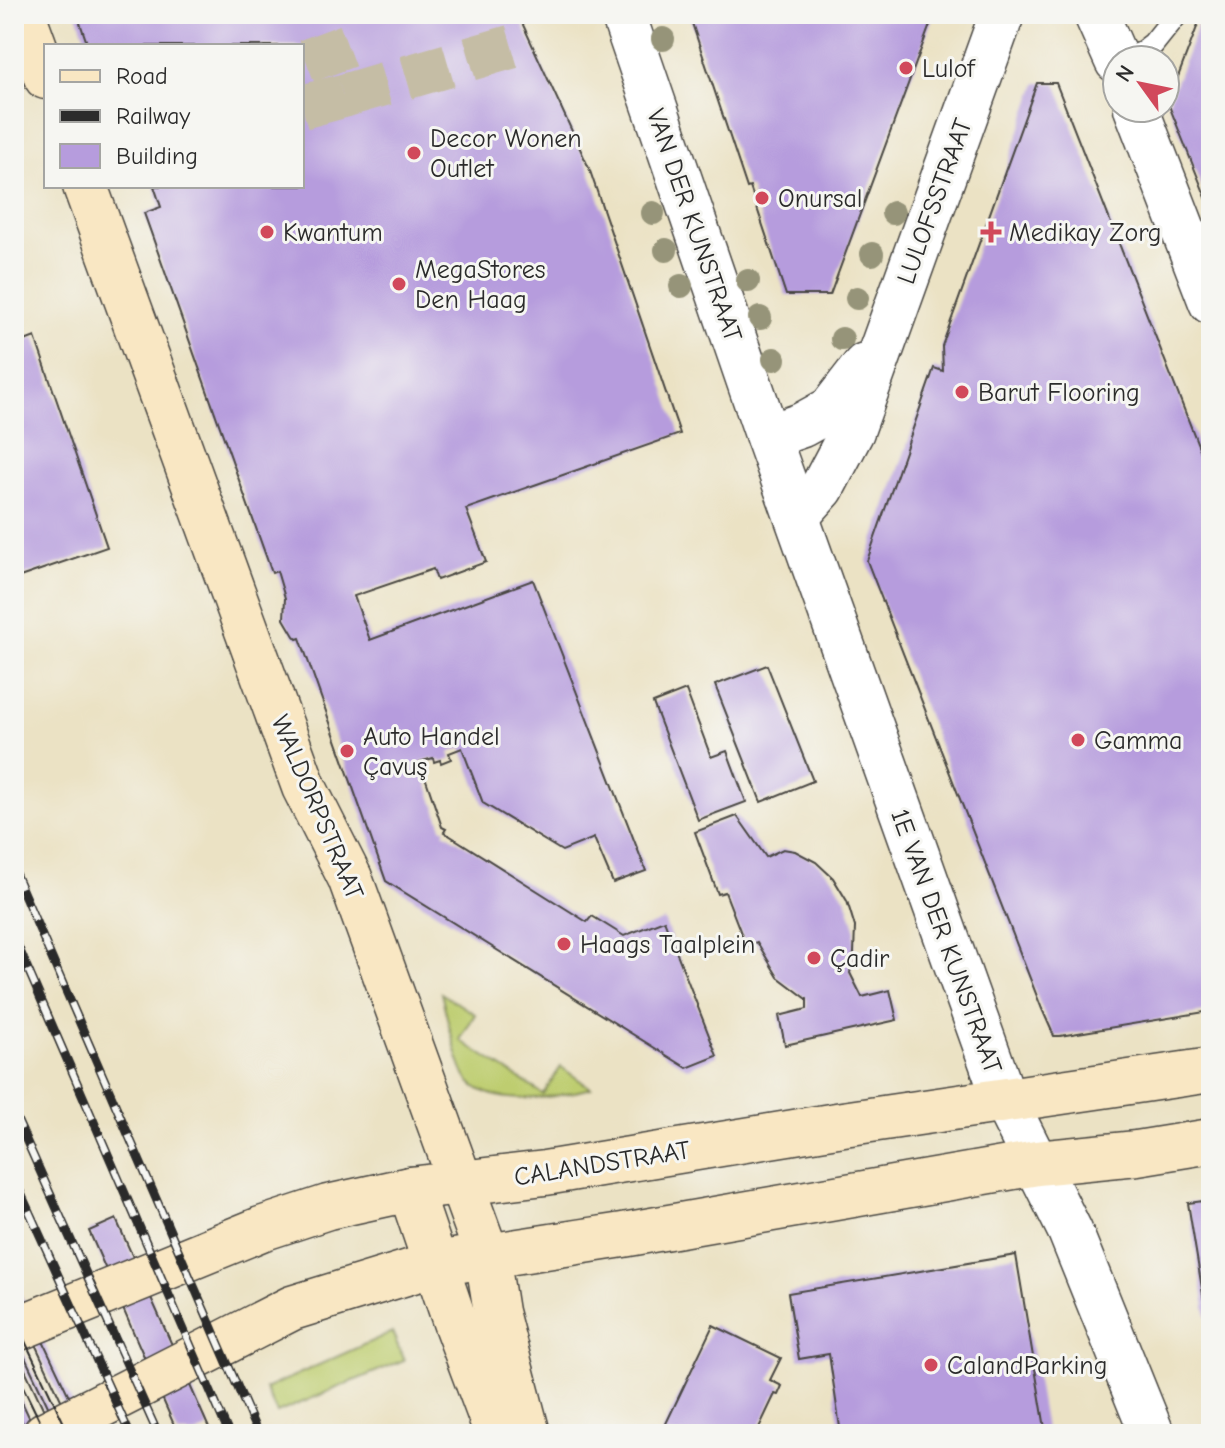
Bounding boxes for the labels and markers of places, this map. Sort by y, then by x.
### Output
place label: Lulof [922,54,976,84]
marker: Lulof [897,59,915,77]
place label: Decor Wonen Outlet [430,124,582,184]
marker: Decor Wonen Outlet [405,144,423,162]
place label: Onursal [778,184,863,214]
marker: Onursal [753,189,771,207]
place label: Kwantum [283,218,383,248]
place label: Medikay Zorg [1009,218,1161,248]
marker: Medikay Zorg [980,221,1002,243]
marker: Kwantum [258,223,276,241]
place label: MegaStores Den Haag [415,255,545,315]
marker: MegaStores Den Haag [390,275,408,293]
place label: Barut Flooring [978,378,1140,408]
marker: Barut Flooring [953,383,971,401]
place label: Auto Handel Çavuş [363,722,500,782]
place label: Gamma [1094,726,1182,756]
marker: Gamma [1069,731,1087,749]
marker: Auto Handel Çavuş [338,742,356,760]
place label: Haags Taalplein [580,930,755,960]
marker: Haags Taalplein [555,935,573,953]
place label: Çadir [830,944,890,974]
marker: Çadir [805,949,823,967]
place label: CalandParking [947,1351,1108,1381]
marker: CalandParking [922,1356,940,1374]

